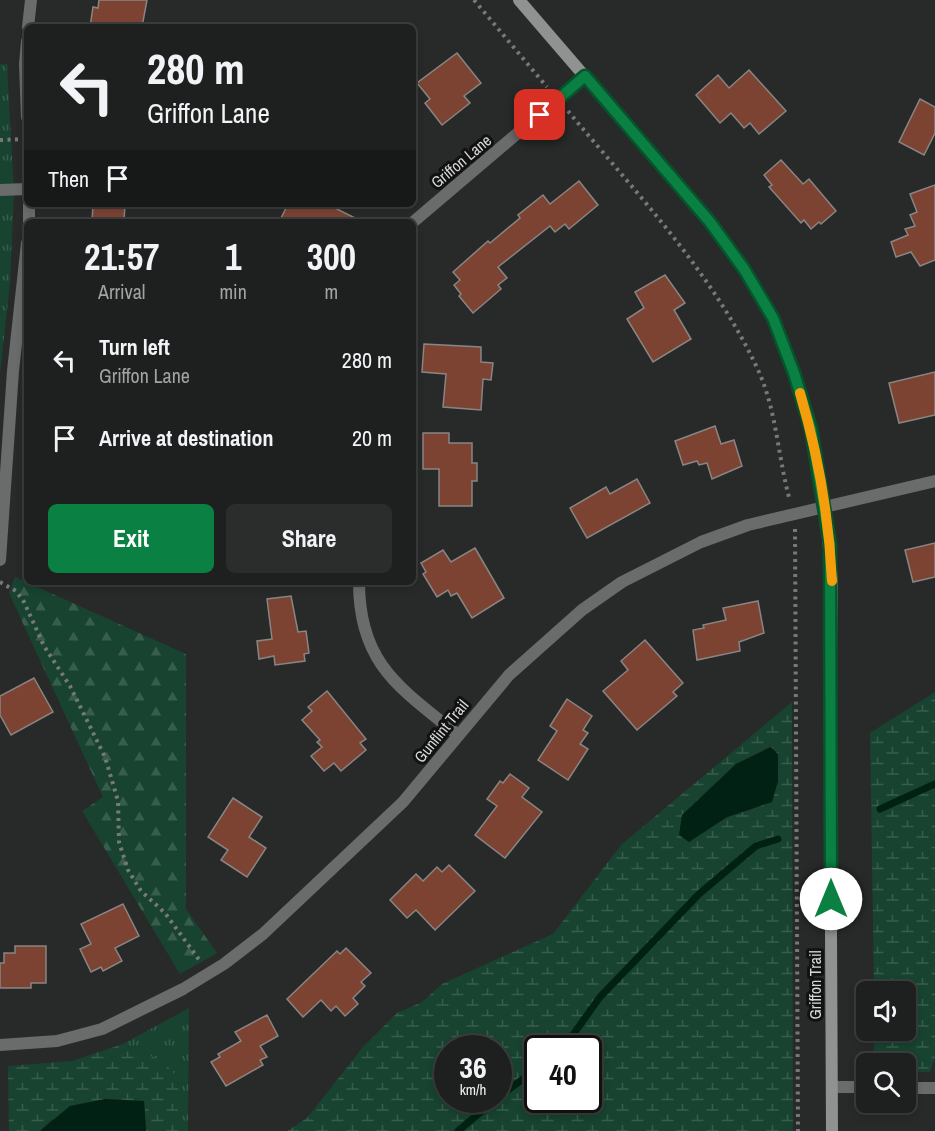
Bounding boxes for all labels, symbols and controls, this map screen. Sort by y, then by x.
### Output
text: 280 m [147,41,245,97]
icon: left [48,48,126,126]
pin [514,89,565,140]
text: Griffon Lane [147,95,270,131]
icon: arrive [523,98,556,131]
street label: Griffon Lane [426,129,496,193]
icon: arrive [101,162,134,195]
text: Then [48,164,89,194]
text: 21:57 [84,233,159,281]
text: 1 [225,233,241,281]
text: 300 [307,233,356,281]
text: Arrival [98,278,145,305]
text: min [219,278,247,305]
text: m [325,278,338,305]
text: Turn left [99,332,170,362]
icon: left [48,344,81,377]
text: 280 m [342,345,392,375]
text: Griffon Lane [99,362,190,389]
icon: arrive [48,422,81,455]
text: Arrive at destination [99,423,273,453]
text: 20 m [352,423,392,453]
button: Exit [48,504,214,573]
button: Share [226,504,392,573]
street label: Gunflint Trail [409,695,473,767]
position arrow [799,867,863,931]
street label: Griffon Trail [804,950,826,1020]
map controls [856,981,916,1113]
button: sound [856,981,916,1041]
speed limit sign: 40 [524,1035,602,1113]
text: 36 [459,1047,487,1087]
button: search [856,1053,916,1113]
text: km/h [460,1079,486,1100]

